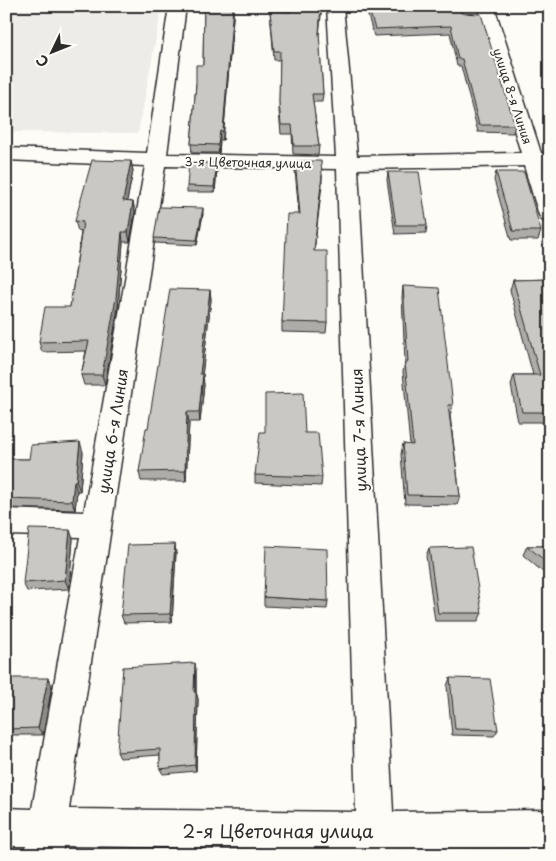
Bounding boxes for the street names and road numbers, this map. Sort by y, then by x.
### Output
street label: улица 8-я Линия [489,46,537,146]
street label: 3-я Цветочная улица [184,152,312,172]
street label: улица 6-я Линия [91,367,133,495]
street label: улица 7-я Линия [344,368,372,492]
street label: 2-я Цветочная улица [183,817,374,844]

